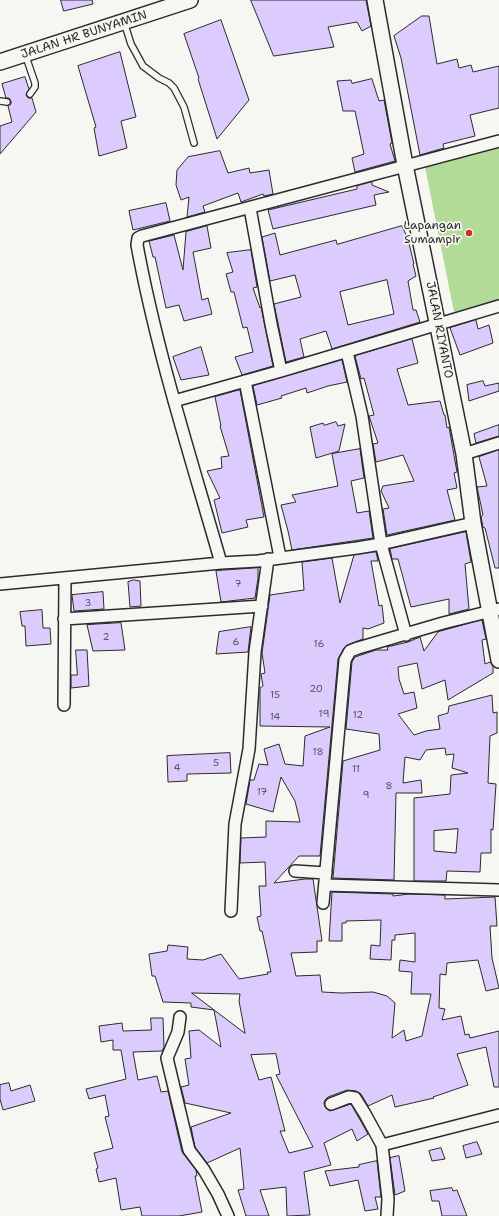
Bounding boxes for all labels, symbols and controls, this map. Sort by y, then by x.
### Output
street label: JALAN HR BUNYAMIN [19,8,149,62]
place label: Lapangan Sumampir [403,219,461,247]
marker: Lapangan Sumampir [464,228,474,238]
street label: JALAN RIYANTO [423,280,455,380]
house number: 7 [235,578,241,590]
house number: 3 [85,597,91,609]
house number: 2 [103,631,109,643]
house number: 6 [233,636,239,648]
house number: 16 [314,638,324,650]
house number: 20 [309,683,323,695]
house number: 15 [270,689,280,701]
house number: 19 [319,708,329,720]
house number: 12 [353,709,363,721]
house number: 14 [270,711,280,723]
house number: 18 [312,746,324,758]
house number: 5 [213,757,219,769]
house number: 4 [174,762,180,774]
house number: 11 [352,763,360,775]
house number: 8 [386,780,392,792]
house number: 17 [257,786,267,798]
house number: 9 [363,789,369,801]

